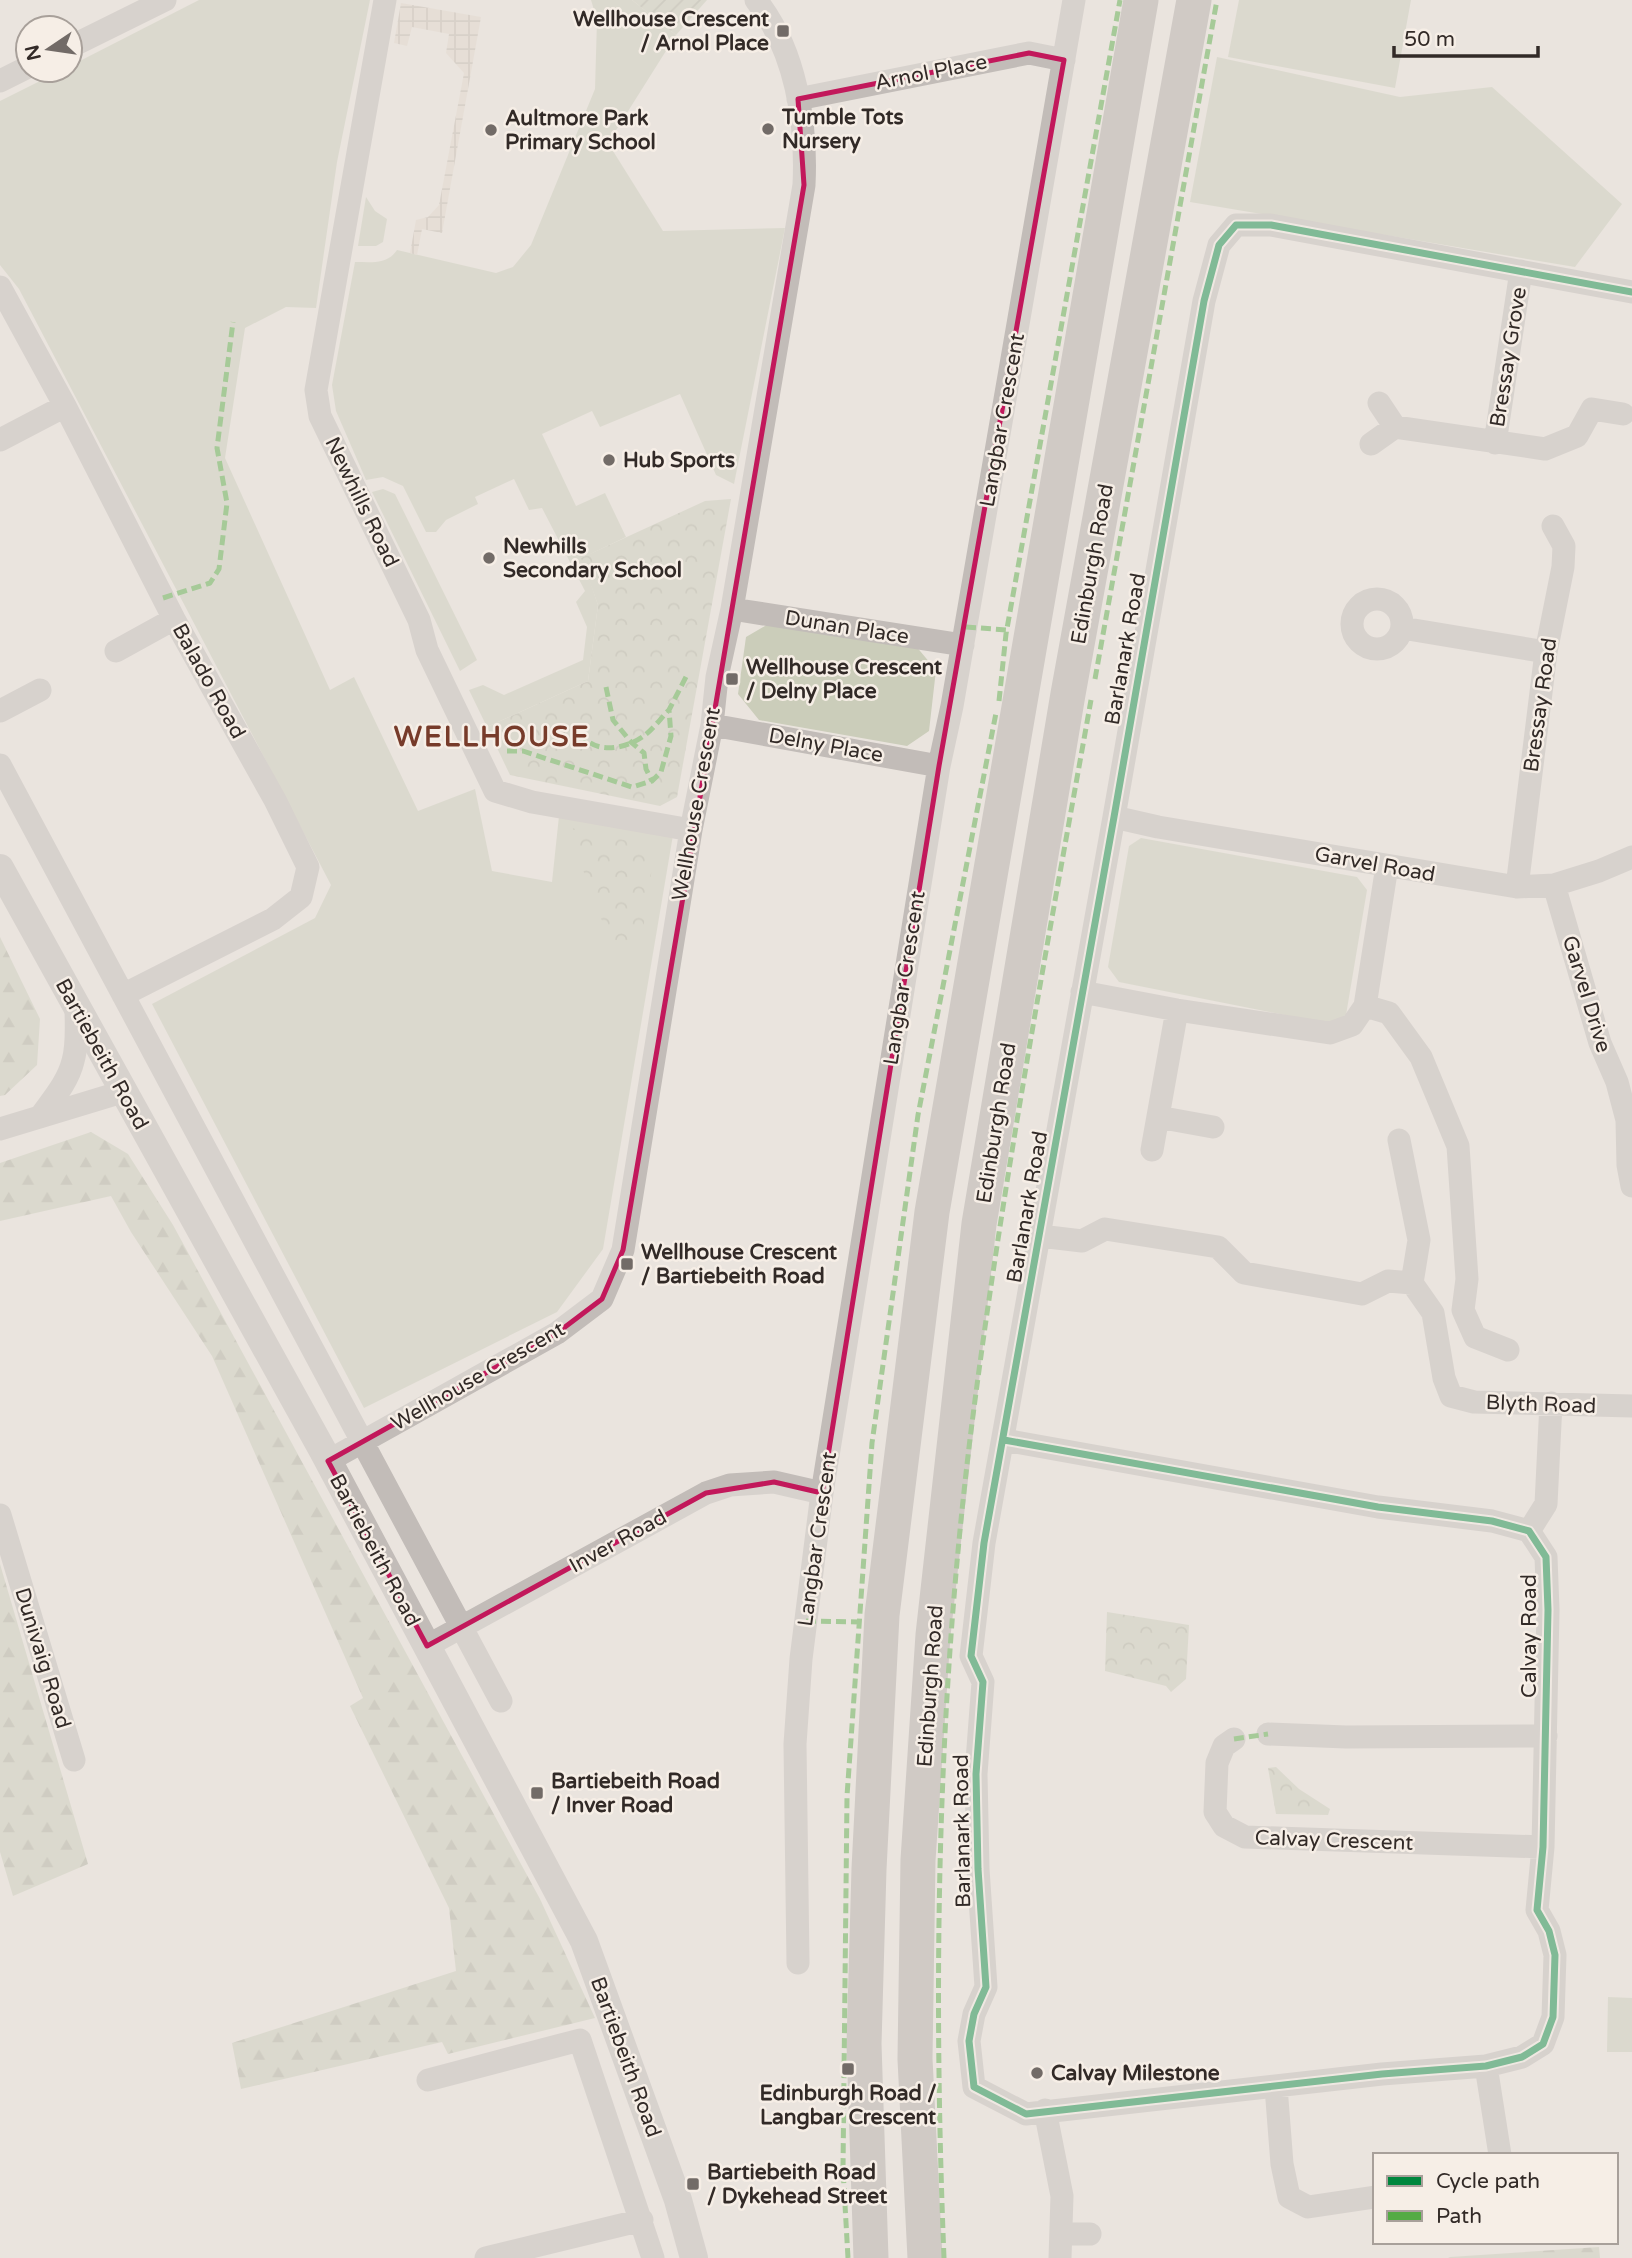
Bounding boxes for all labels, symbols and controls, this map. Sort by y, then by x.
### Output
place label: Wellhouse Crescent / Arnol Place [573,7,769,56]
north arrow [14,14,84,84]
scale bar [1394,14,1538,58]
marker: Wellhouse Crescent / Arnol Place [775,23,791,39]
text: 50 m [1404,27,1455,52]
text: N [21,43,46,63]
street label: Arnol Place [873,49,989,96]
place label: Tumble Tots Nursery [781,105,904,154]
place label: Aultmore Park Primary School [505,106,656,155]
marker: Tumble Tots Nursery [760,121,776,137]
marker: Aultmore Park Primary School [483,122,499,138]
street label: Bressay Grove [1485,285,1532,429]
street label: Langbar Crescent [975,331,1030,509]
street label: Newhills Road [319,433,404,571]
place label: Hub Sports [623,448,735,473]
marker: Hub Sports [601,452,617,468]
street label: Edinburgh Road [1066,482,1119,646]
place label: Newhills Secondary School [503,534,682,583]
marker: Newhills Secondary School [481,550,497,566]
street label: Barlanark Road [1100,571,1151,727]
street label: Dunan Place [783,605,911,650]
street label: Balado Road [167,619,250,743]
street label: Bressay Road [1519,636,1562,774]
place label: Wellhouse Crescent / Delny Place [746,655,942,704]
marker: Wellhouse Crescent / Delny Place [724,671,740,687]
street label: Wellhouse Crescent [667,705,726,903]
district label: WELLHOUSE [394,720,590,754]
street label: Delny Place [767,723,885,768]
street label: Garvel Road [1313,842,1437,887]
street label: Langbar Crescent [878,889,931,1067]
street label: Garvel Drive [1557,933,1616,1056]
street label: Bartiebeith Road [50,974,153,1134]
street label: Edinburgh Road [971,1041,1022,1205]
street label: Barlanark Road [1002,1129,1053,1285]
place label: Wellhouse Crescent / Bartiebeith Road [641,1240,837,1289]
marker: Wellhouse Crescent / Bartiebeith Road [619,1256,635,1272]
street label: Wellhouse Crescent [387,1317,569,1436]
street label: Blyth Road [1485,1390,1597,1419]
street label: Langbar Crescent [793,1450,842,1628]
street label: Bartiebeith Road [324,1470,425,1631]
street label: Inver Road [565,1504,671,1578]
street label: Calvay Road [1517,1574,1542,1698]
street label: Dunivaig Road [9,1585,76,1732]
street label: Edinburgh Road [912,1604,949,1768]
street label: Barlanark Road [949,1754,976,1908]
place label: Bartiebeith Road / Inver Road [551,1769,720,1818]
marker: Bartiebeith Road / Inver Road [529,1785,545,1801]
street label: Calvay Crescent [1254,1825,1414,1856]
street label: Bartiebeith Road [585,1974,666,2141]
marker: Edinburgh Road / Langbar Crescent [840,2061,856,2077]
place label: Calvay Milestone [1051,2061,1220,2086]
marker: Calvay Milestone [1029,2065,1045,2081]
place label: Edinburgh Road / Langbar Crescent [759,2081,937,2130]
legend [1373,2153,1618,2244]
place label: Bartiebeith Road / Dykehead Street [707,2160,887,2209]
text: Cycle path [1436,2169,1540,2194]
marker: Bartiebeith Road / Dykehead Street [685,2176,701,2192]
text: Path [1436,2204,1482,2229]

